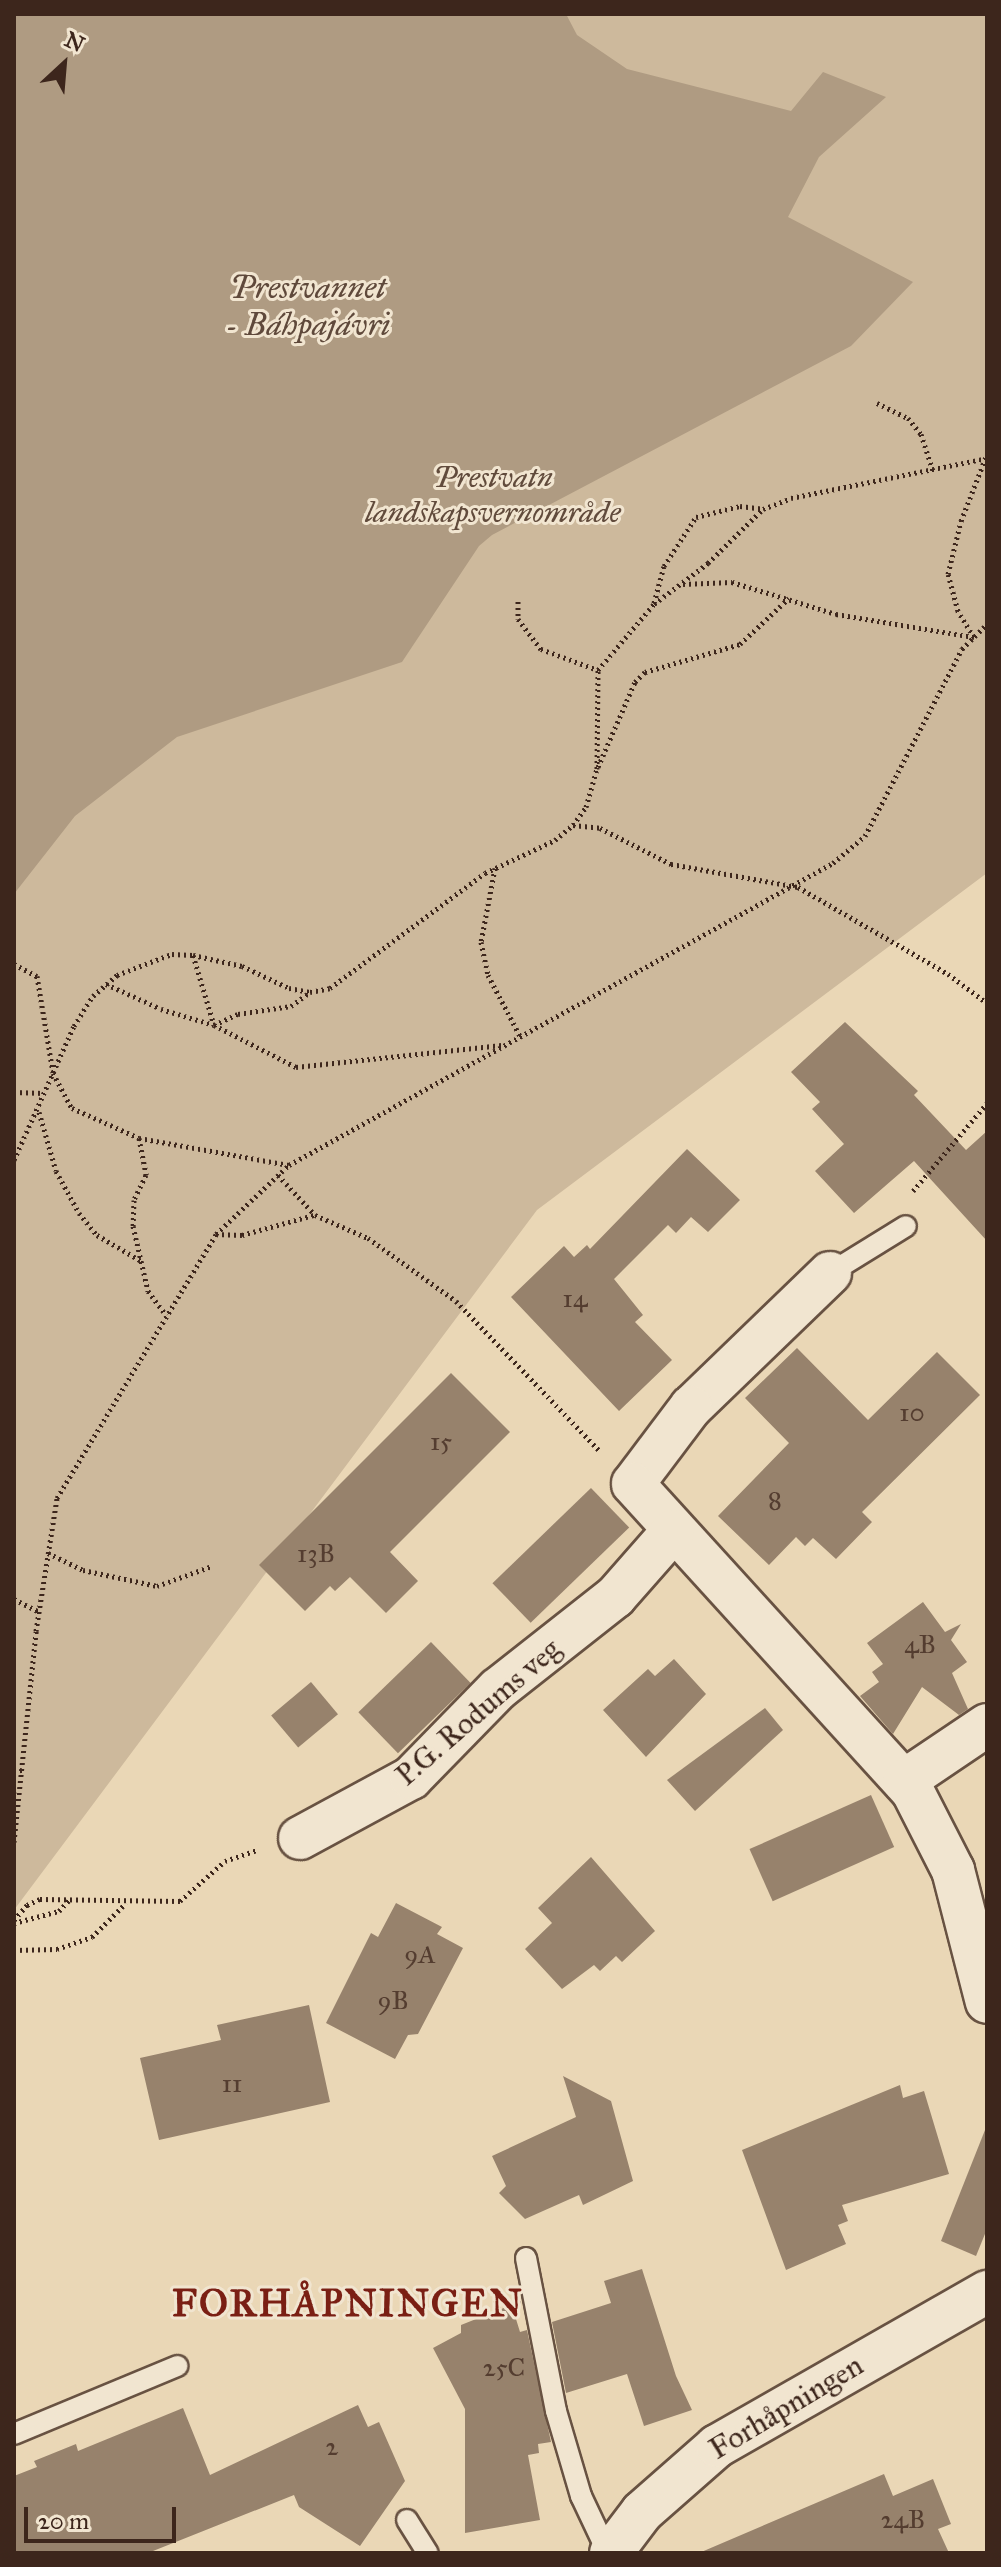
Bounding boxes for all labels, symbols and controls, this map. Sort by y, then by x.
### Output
north arrow [24,24,104,104]
text: N [60,26,89,58]
water label: Prestvannet - Báhpajávri [226,270,390,345]
park label: Prestvatn landskapsvernområde [365,459,621,530]
house number: 14 [563,1283,587,1315]
house number: 10 [899,1397,925,1429]
house number: 15 [430,1426,452,1458]
house number: 8 [768,1485,782,1517]
house number: 13B [297,1538,335,1570]
house number: 4B [904,1629,936,1661]
street label: P.G. Rodums veg [388,1631,568,1793]
house number: 9A [404,1939,436,1971]
house number: 9B [377,1985,409,2017]
house number: 11 [222,2068,242,2100]
district label: FORHÅPNINGEN [172,2281,524,2327]
street label: Forhåpningen [703,2347,869,2467]
house number: 25C [483,2352,525,2384]
house number: 2 [326,2431,338,2463]
scale bar [28,2491,180,2541]
house number: 24B [881,2504,925,2536]
text: 20 m [38,2506,89,2536]

